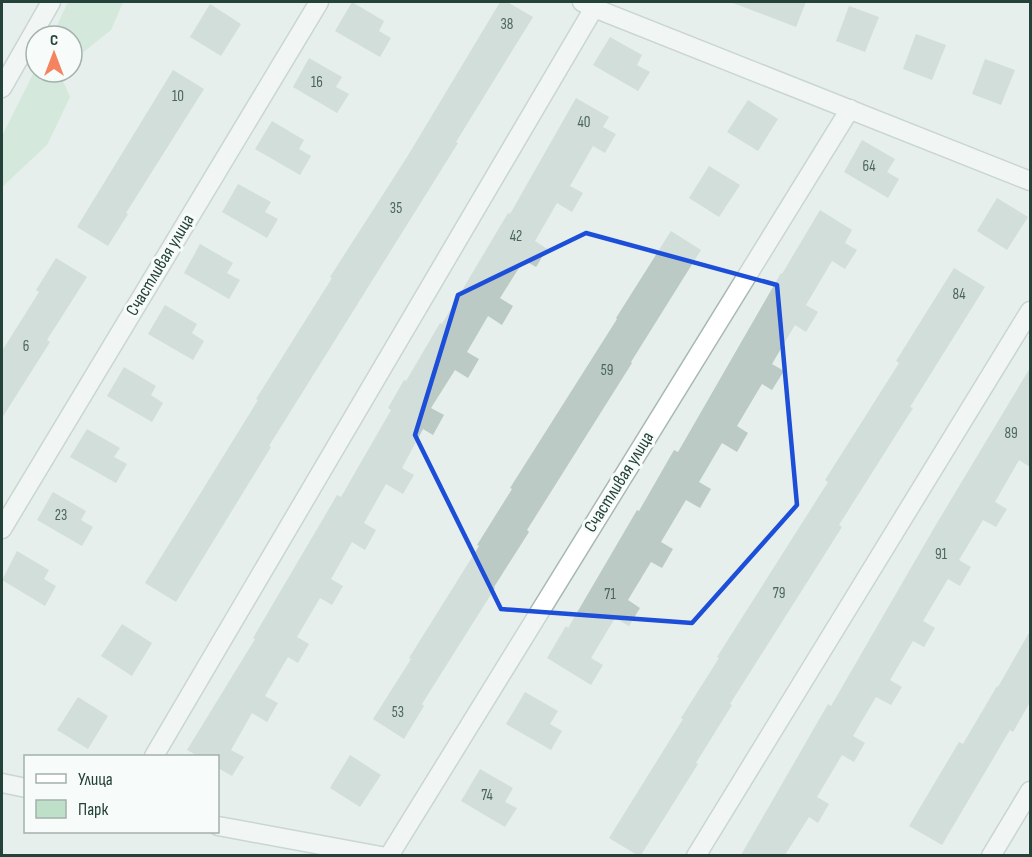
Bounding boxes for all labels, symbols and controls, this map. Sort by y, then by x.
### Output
house number: 38 [501,15,513,34]
north arrow [24,24,84,84]
text: С [50,31,58,50]
house number: 16 [311,73,323,92]
house number: 10 [172,87,184,106]
house number: 40 [578,113,590,132]
house number: 64 [862,157,876,176]
house number: 35 [390,199,402,218]
street label: Счастливая улица [121,210,199,320]
house number: 42 [510,227,522,246]
house number: 84 [952,285,966,304]
house number: 6 [23,337,29,356]
house number: 59 [601,361,613,380]
house number: 89 [1004,424,1018,443]
street label: Счастливая улица [580,428,658,536]
house number: 23 [55,506,67,525]
house number: 91 [935,545,948,564]
house number: 79 [773,584,785,603]
house number: 71 [604,585,616,604]
house number: 53 [392,703,404,722]
legend [24,755,219,833]
text: Улица [78,769,113,790]
house number: 74 [481,786,493,805]
text: Парк [78,799,109,820]

